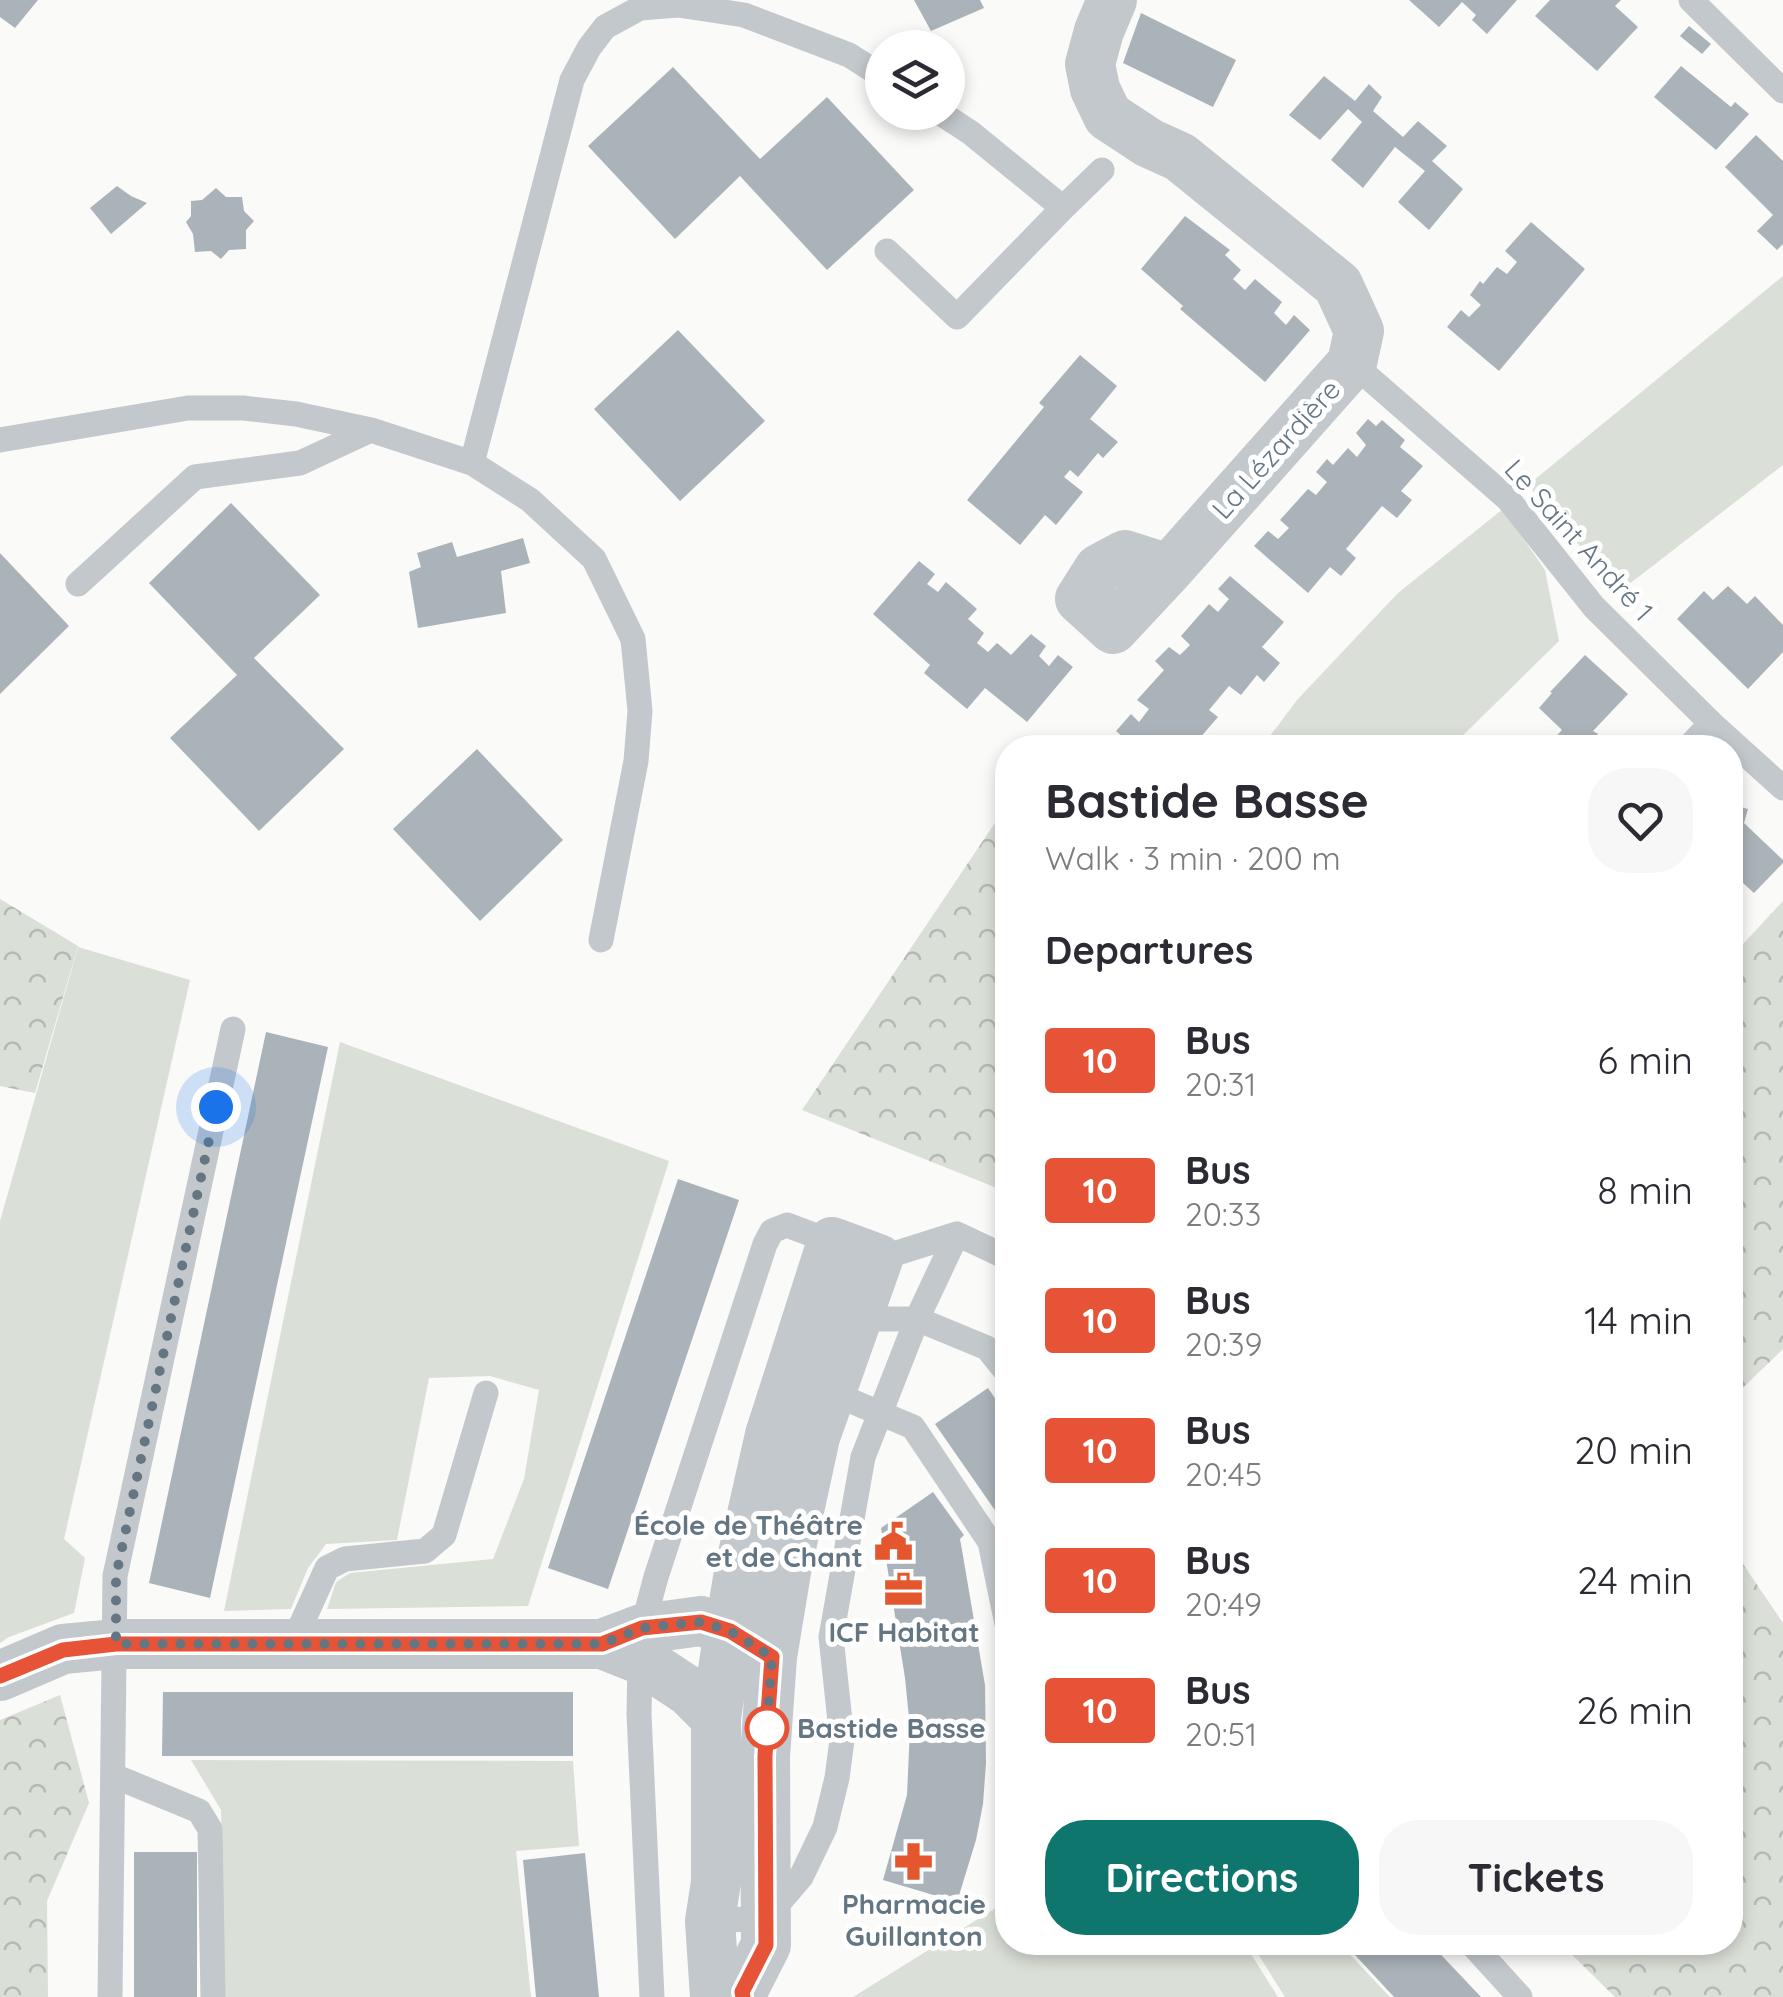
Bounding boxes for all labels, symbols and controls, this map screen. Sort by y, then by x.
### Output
map controls [865,30,965,130]
button: layers [865,30,965,130]
street label: La Lézardière [1204,372,1347,526]
street label: Le Saint André 1 [1498,452,1661,628]
button: heart [1588,768,1693,873]
text: Bastide Basse [1045,770,1369,830]
text: Walk · 3 min · 200 m [1045,838,1341,878]
text: Departures [1045,926,1253,974]
text: Bus [1185,1016,1251,1064]
text: 6 min [1597,1036,1693,1084]
text: 10 [1082,1038,1118,1082]
text: 20:31 [1185,1064,1256,1104]
your location [191,1082,241,1132]
text: Bus [1185,1146,1251,1194]
text: 8 min [1597,1166,1693,1214]
text: 10 [1082,1168,1118,1212]
text: 20:33 [1185,1194,1261,1234]
text: Bus [1185,1276,1251,1324]
text: 14 min [1584,1296,1693,1344]
text: 10 [1082,1298,1118,1342]
text: 20:39 [1185,1324,1262,1364]
text: Bus [1185,1406,1251,1454]
text: 20 min [1574,1426,1693,1474]
text: 10 [1082,1428,1118,1472]
text: 20:45 [1185,1454,1262,1494]
place label: École de Théâtre et de Chant [634,1507,863,1574]
public building icon: École de Théâtre et de Chant [872,1520,914,1562]
text: Bus [1185,1536,1251,1584]
text: 24 min [1577,1556,1693,1604]
text: 10 [1082,1558,1118,1602]
office icon: ICF Habitat [883,1569,925,1611]
text: 20:49 [1185,1584,1262,1624]
place label: ICF Habitat [828,1614,980,1649]
text: Bus [1185,1666,1251,1714]
text: 26 min [1576,1686,1693,1734]
text: 10 [1082,1688,1118,1732]
marker: Bastide Basse [746,1707,788,1749]
place label: Bastide Basse [797,1710,986,1745]
text: 20:51 [1185,1714,1257,1754]
button: Directions [1045,1820,1359,1935]
button: Tickets [1379,1820,1693,1935]
pharmacy icon: Pharmacie Guillanton [893,1841,935,1883]
place label: Pharmacie Guillanton [842,1886,986,1953]

